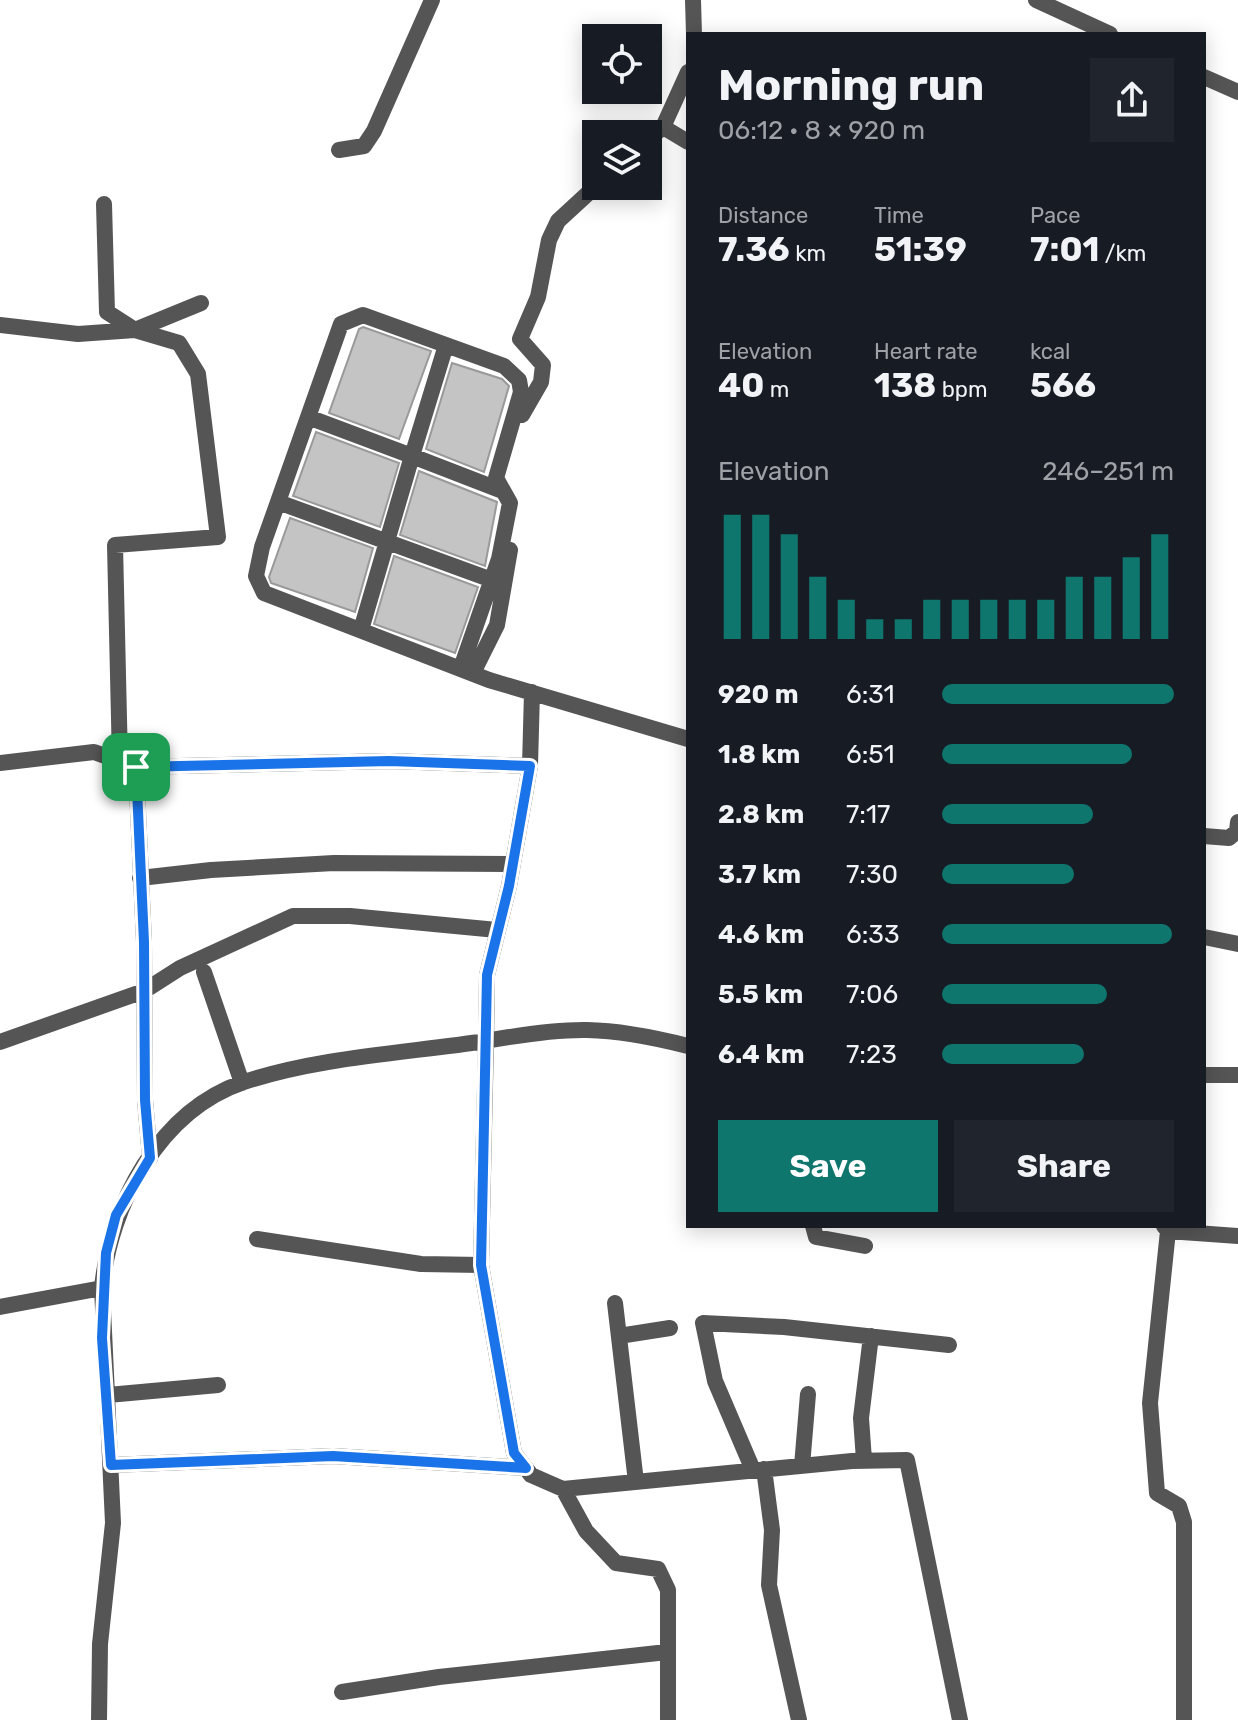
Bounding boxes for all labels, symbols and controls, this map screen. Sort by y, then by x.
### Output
map controls [582,24,662,200]
button: locate [582,24,662,104]
button: share [1090,58,1174,142]
text: Morning run [718,59,984,111]
text: 06:12 · 8 × 920 m [718,115,925,146]
button: layers [582,120,662,200]
text: Distance [718,202,808,229]
text: Time [874,202,924,229]
text: Pace [1030,202,1081,229]
text: 7.36 [718,229,790,270]
text: 51:39 [874,229,967,270]
text: 7:01 [1030,229,1099,270]
text: km [790,240,826,267]
text: /km [1099,240,1146,267]
text: Elevation [718,338,812,365]
text: Heart rate [874,338,978,365]
text: kcal [1030,338,1070,365]
text: 40 [718,365,764,406]
text: 138 [874,365,936,406]
text: 566 [1030,365,1096,406]
text: m [764,376,789,403]
text: bpm [936,376,987,403]
text: Elevation [718,456,829,487]
text: 246–251 m [1042,456,1174,487]
text: 920 m [718,679,799,710]
text: 6:31 [846,679,895,710]
pin [102,733,170,801]
text: 1.8 km [718,739,800,770]
text: 6:51 [846,739,895,770]
icon: arrive [114,745,158,789]
text: 2.8 km [718,799,804,830]
text: 7:17 [846,799,890,830]
text: 3.7 km [718,859,801,890]
text: 7:30 [846,859,898,890]
text: 4.6 km [718,919,804,950]
text: 6:33 [846,919,900,950]
text: 5.5 km [718,979,803,1010]
text: 7:06 [846,979,898,1010]
text: 6.4 km [718,1039,804,1070]
text: 7:23 [846,1039,897,1070]
button: Save [718,1120,938,1212]
button: Share [954,1120,1174,1212]

